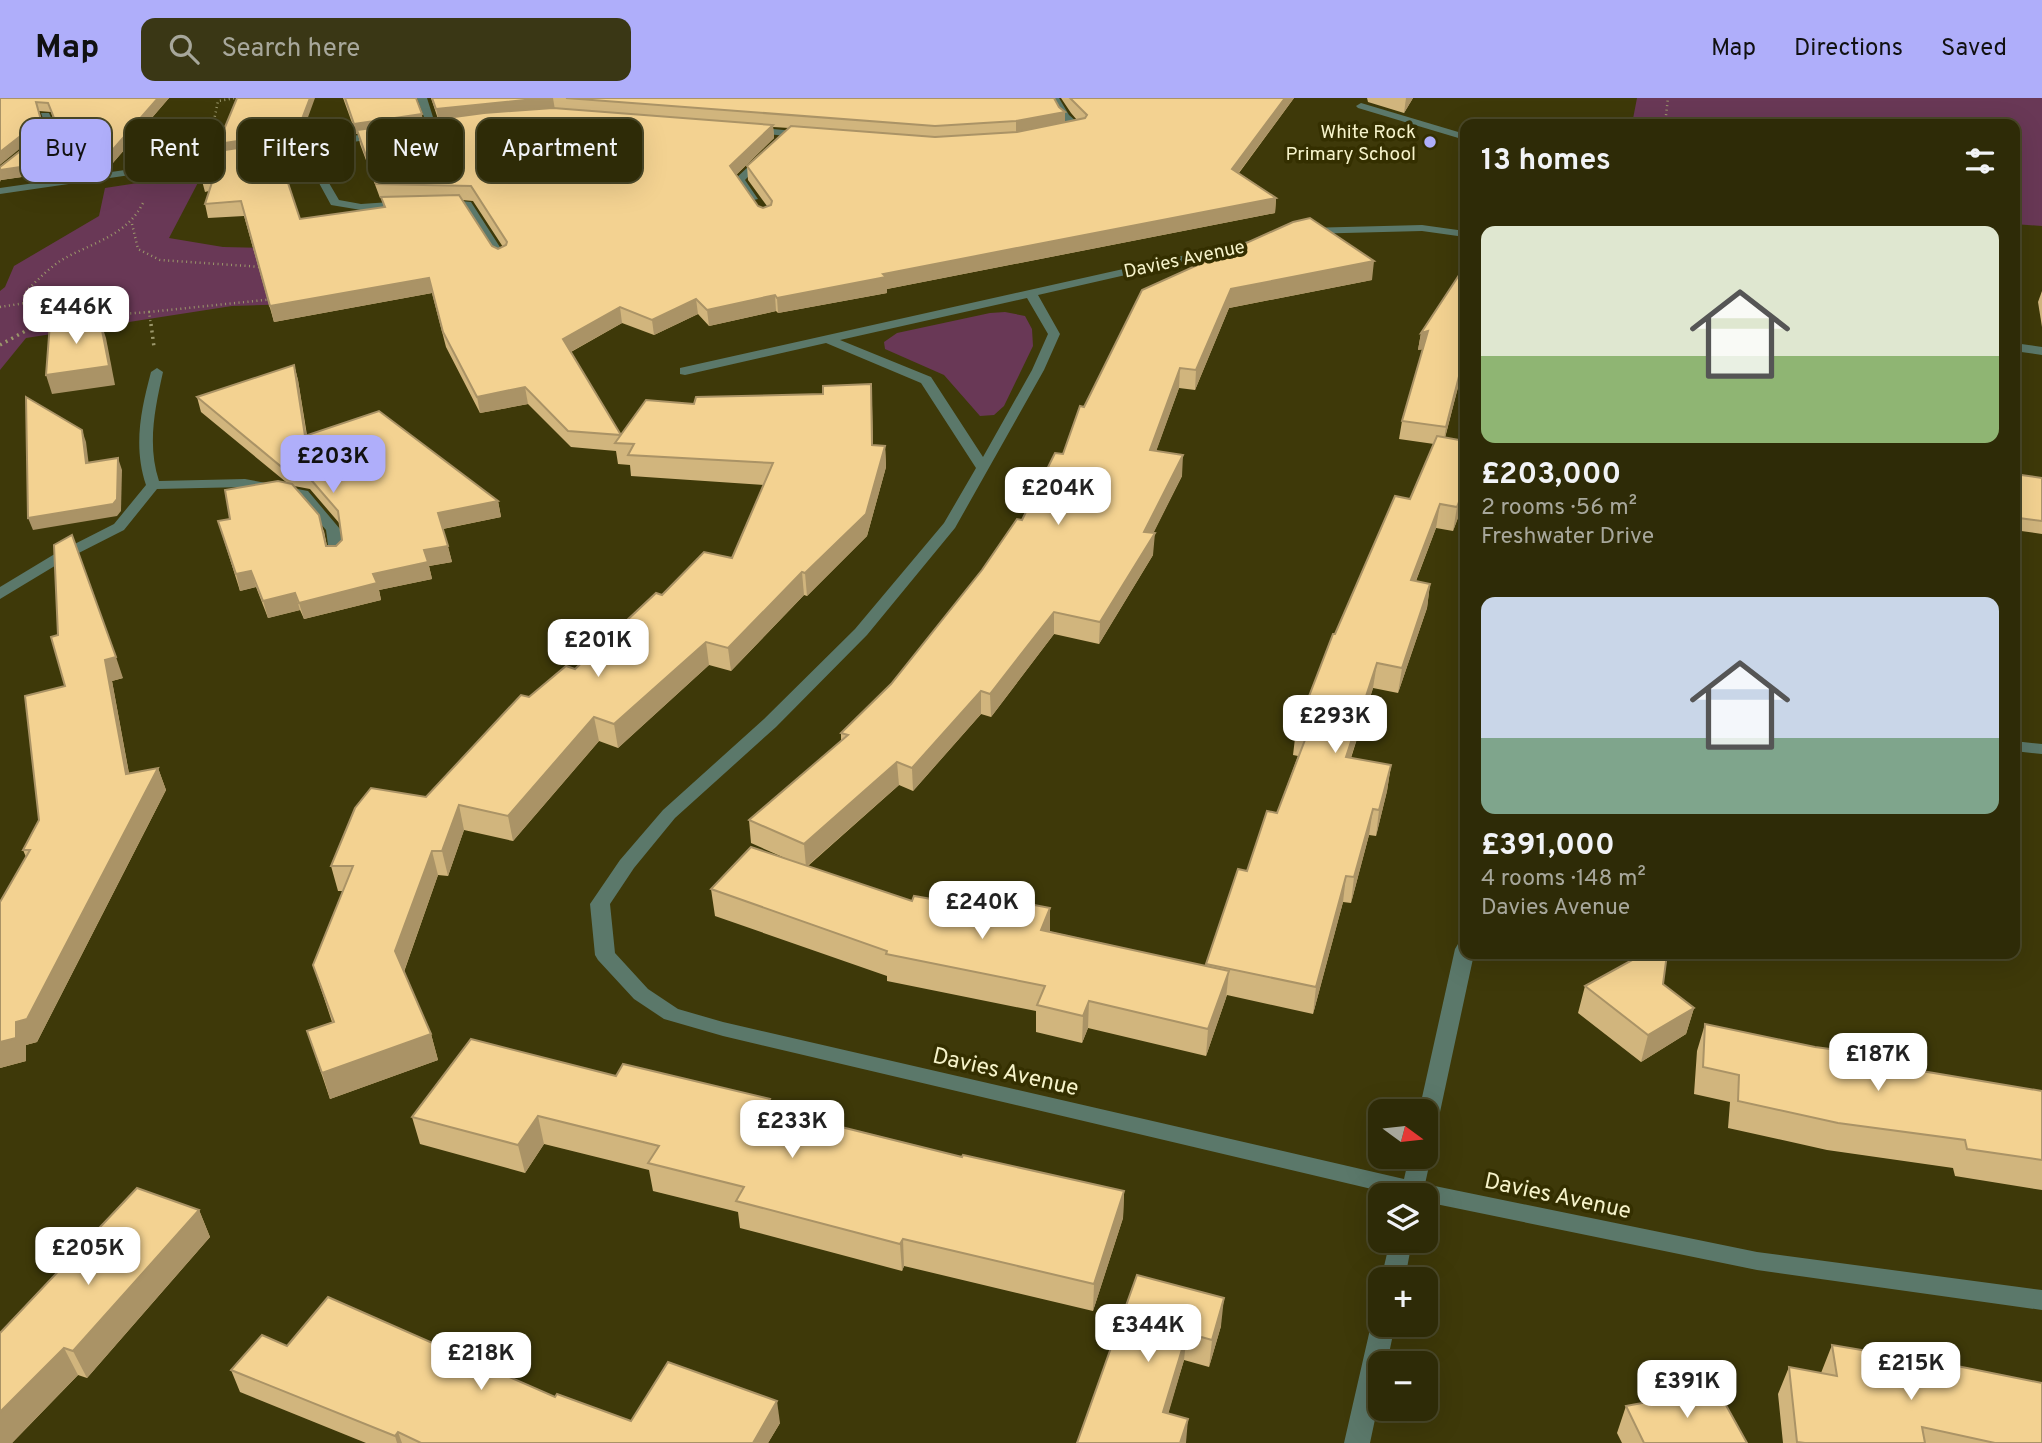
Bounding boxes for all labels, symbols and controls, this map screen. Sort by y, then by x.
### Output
search box [141,18,631,81]
text: Map [35,28,99,70]
icon: search [165,30,203,68]
text: Search here [221,33,360,66]
text: Map [1711,34,1756,64]
text: Directions [1794,34,1903,64]
text: Saved [1941,34,2007,64]
chip: Buy [21,119,111,182]
chip: Rent [125,119,224,182]
chip: Filters [238,119,354,182]
chip: New [368,119,463,182]
chip: Apartment [477,119,642,182]
place label: White Rock Primary School [1285,121,1416,167]
marker: White Rock Primary School [1422,134,1438,150]
icon: filters [1961,142,1999,180]
text: 13 homes [1481,143,1611,180]
street label: Davies Avenue [1122,235,1247,285]
icon: home [1677,271,1803,397]
pin: £446K [27,286,125,346]
text: £446K [39,294,113,323]
pin: £203K [284,436,382,495]
text: £203K [296,443,370,472]
text: £203,000 [1481,457,1621,494]
pin: £204K [1009,468,1107,527]
text: £204K [1021,475,1095,504]
text: 2 rooms · 56 m² [1481,494,1637,523]
text: Freshwater Drive [1481,523,1654,552]
pin: £201K [549,620,647,679]
text: £201K [564,627,632,656]
icon: home [1677,642,1803,768]
pin: £293K [1286,696,1384,755]
text: £293K [1299,703,1371,732]
text: £391,000 [1481,828,1615,865]
text: 4 rooms · 148 m² [1481,865,1646,894]
pin: £240K [933,882,1031,941]
text: £240K [945,889,1019,918]
text: Davies Avenue [1481,894,1630,923]
pin: £187K [1829,1034,1927,1093]
text: £187K [1845,1041,1911,1070]
street label: Davies Avenue [929,1043,1081,1104]
north arrow [1368,1099,1438,1169]
map controls [1368,1099,1438,1421]
pin: £233K [743,1100,841,1160]
text: £233K [756,1108,828,1137]
street label: Davies Avenue [1481,1168,1633,1227]
button: layers [1368,1183,1438,1253]
pin: £205K [39,1228,137,1287]
text: £205K [51,1235,125,1264]
button: + [1368,1267,1438,1337]
pin: £344K [1099,1304,1197,1364]
text: £344K [1111,1312,1185,1341]
pin: £218K [432,1332,530,1392]
text: £218K [447,1340,515,1369]
pin: £215K [1862,1342,1960,1402]
text: £215K [1877,1350,1945,1379]
button: − [1368,1351,1438,1421]
pin: £391K [1638,1360,1736,1420]
text: £391K [1653,1368,1721,1397]

